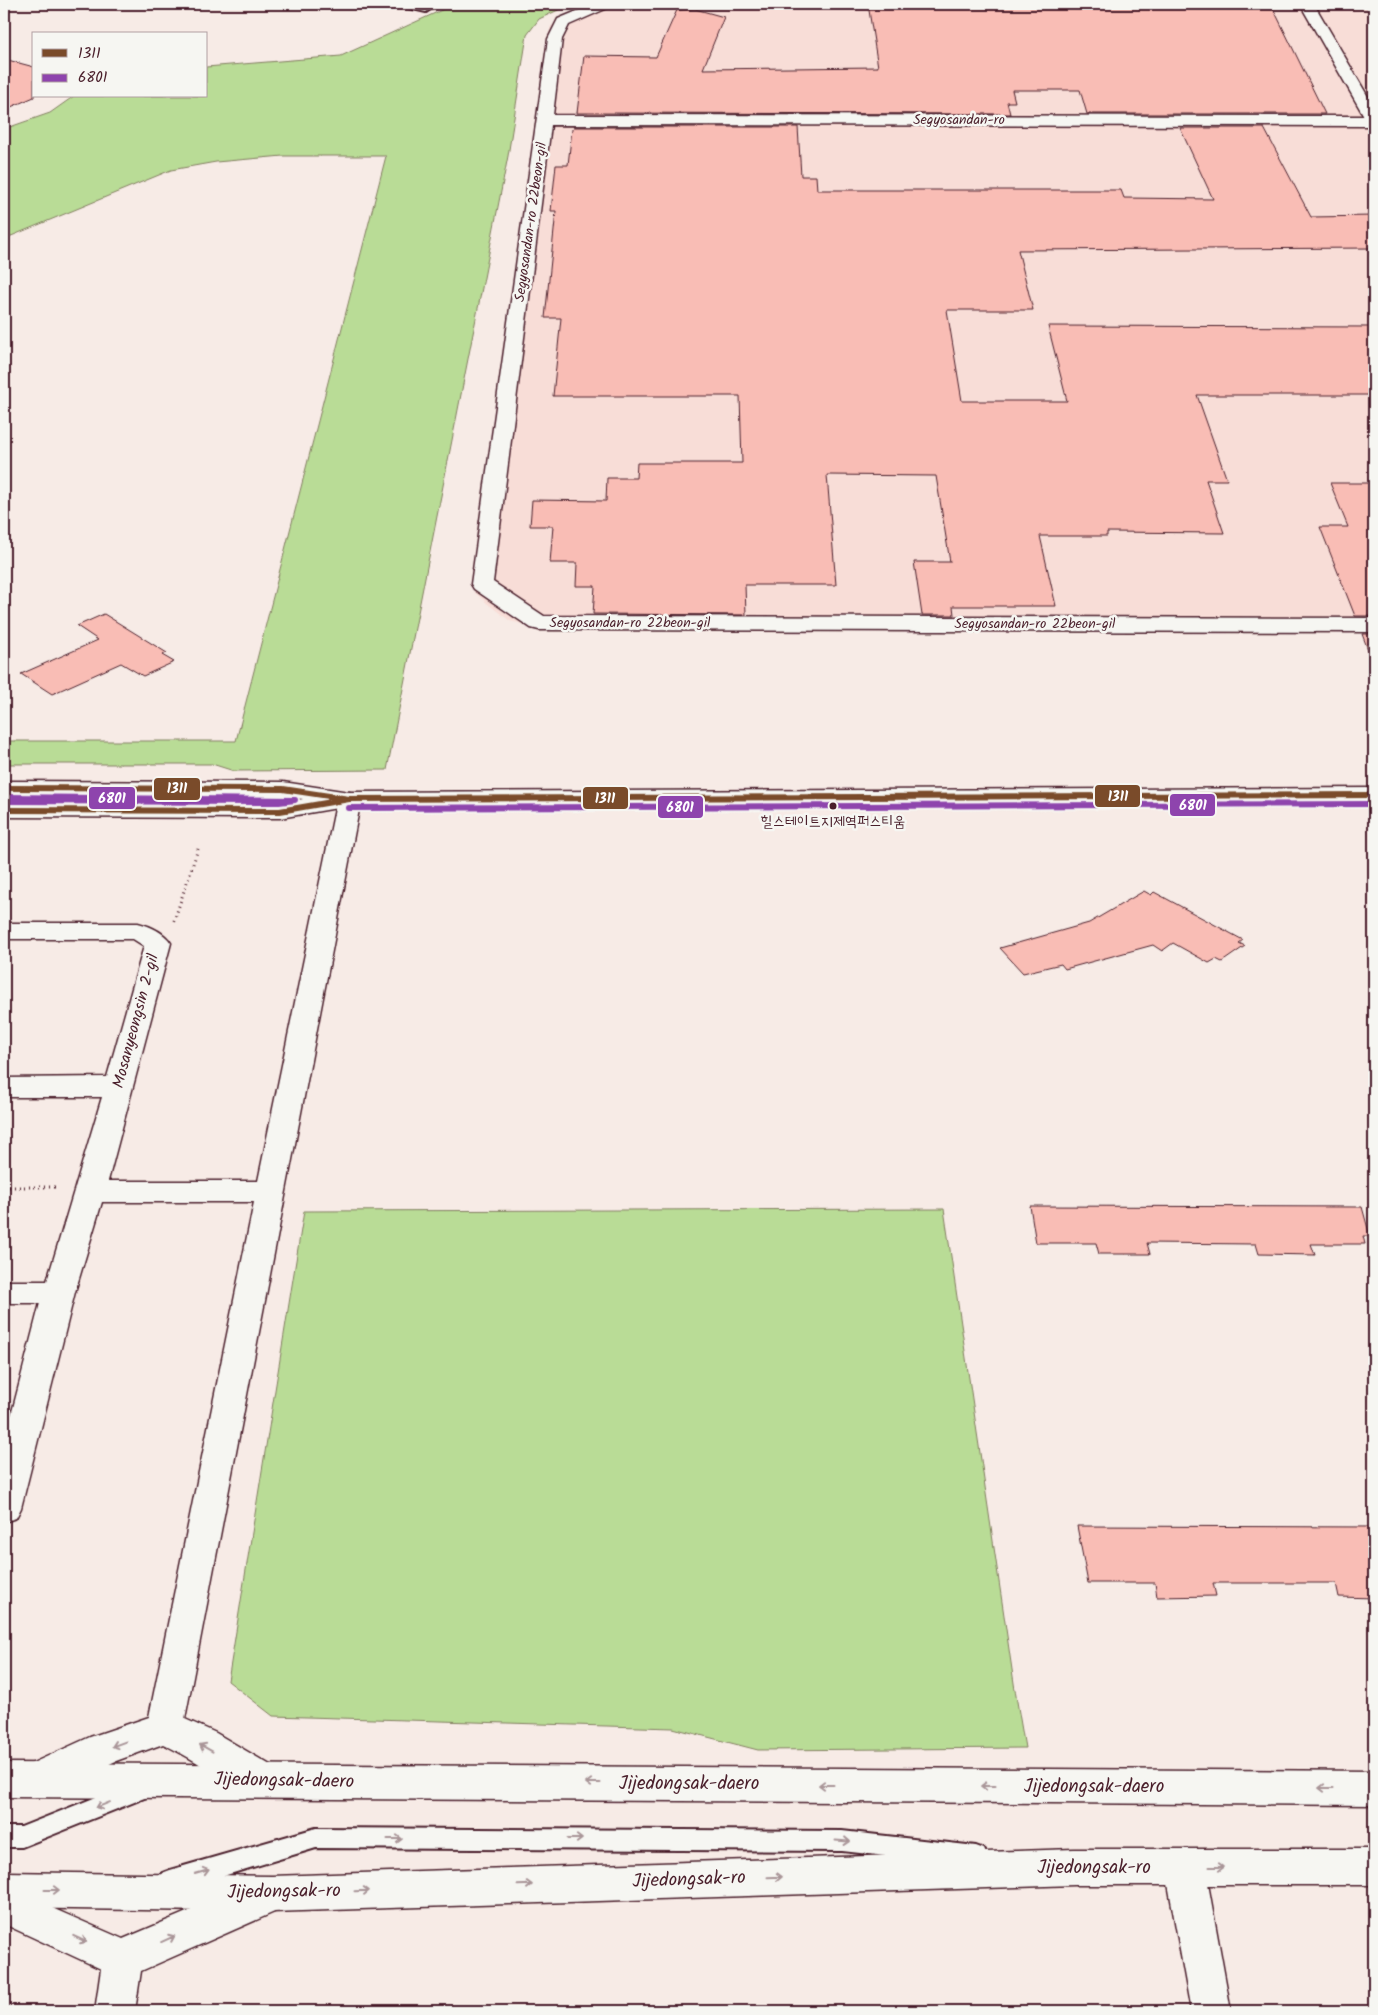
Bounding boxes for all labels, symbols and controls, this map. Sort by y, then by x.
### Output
legend [32,32,208,98]
text: 1311 [78,42,101,66]
text: 6801 [78,66,108,90]
street label: Segyosandan-ro [913,109,1005,131]
street label: Segyosandan-ro 22beon-gil [509,140,553,303]
street label: Segyosandan-ro 22beon-gil [550,612,711,634]
street label: Segyosandan-ro 22beon-gil [955,613,1116,635]
line badge: 1311 [153,777,201,801]
text: 1311 [167,778,188,800]
line badge: 1311 [1094,784,1141,808]
line badge: 6801 [88,786,136,810]
line badge: 1311 [582,786,629,810]
text: 1311 [1108,786,1129,808]
text: 6801 [98,788,126,810]
text: 1311 [595,788,616,810]
line badge: 6801 [1169,793,1216,817]
line badge: 6801 [657,795,704,819]
text: 6801 [1179,795,1207,817]
text: 6801 [666,797,694,819]
marker: 힐스테이트지제역퍼스티움 [828,801,838,811]
place label: 힐스테이트지제역퍼스티움 [761,810,905,834]
street label: Mosanyeongsin 2-gil [106,951,166,1091]
one-way arrow [111,1739,127,1749]
one-way arrow [200,1742,214,1752]
street label: Jijedongsak-daero [213,1765,355,1797]
street label: Jijedongsak-daero [619,1769,759,1799]
street label: Jijedongsak-daero [1024,1772,1164,1802]
one-way arrow [585,1778,602,1788]
one-way arrow [818,1780,834,1790]
one-way arrow [980,1781,996,1791]
one-way arrow [1318,1783,1334,1793]
one-way arrow [96,1800,111,1810]
one-way arrow [386,1834,403,1844]
one-way arrow [566,1834,583,1844]
one-way arrow [834,1836,850,1846]
street label: Jijedongsak-ro [1037,1853,1151,1883]
one-way arrow [1208,1862,1225,1872]
street label: Jijedongsak-ro [632,1863,746,1897]
one-way arrow [194,1866,210,1876]
one-way arrow [766,1872,782,1881]
street label: Jijedongsak-ro [227,1876,341,1908]
one-way arrow [517,1881,533,1890]
one-way arrow [44,1885,60,1895]
one-way arrow [354,1886,370,1895]
one-way arrow [160,1934,175,1944]
one-way arrow [72,1935,87,1944]

